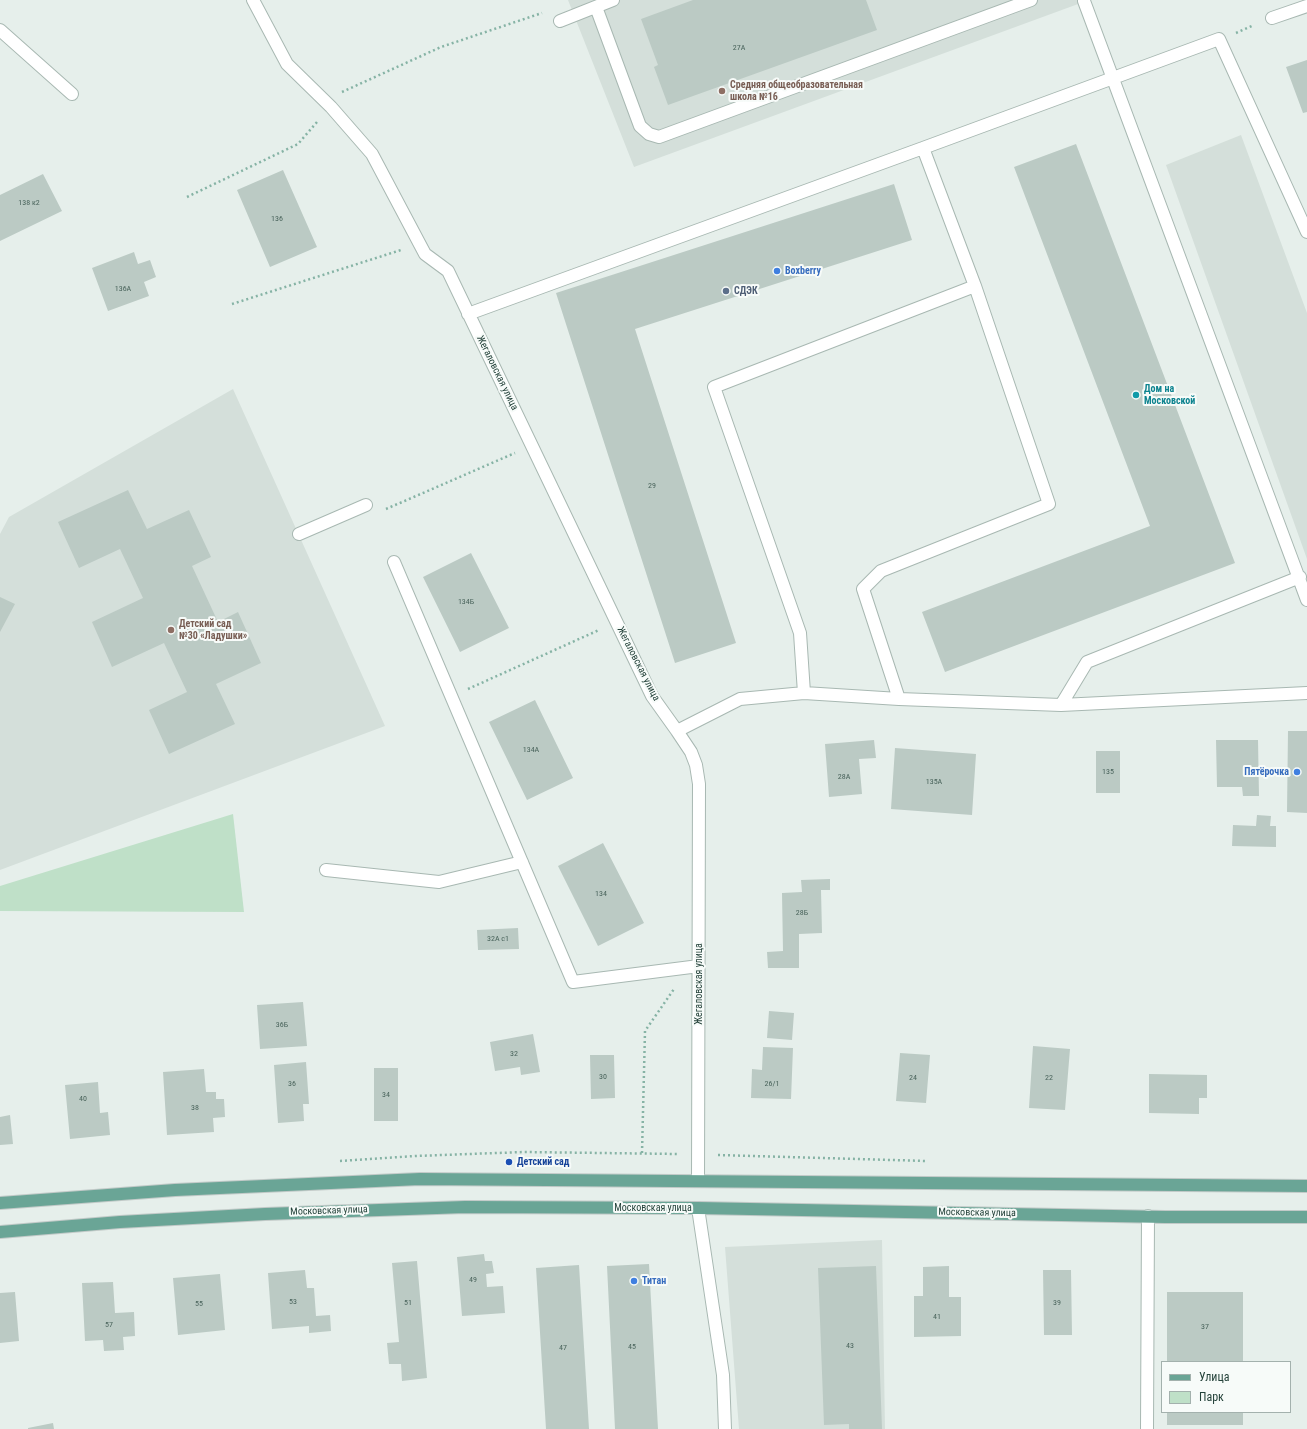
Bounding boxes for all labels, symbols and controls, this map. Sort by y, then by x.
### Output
house number: 27А [733,43,745,53]
place label: Средняя общеобразовательная школа №16 [730,79,863,102]
marker: Средняя общеобразовательная школа №16 [717,86,727,96]
house number: 138 к2 [18,198,40,208]
house number: 136 [271,214,283,224]
place label: Boxberry [785,265,821,277]
marker: Boxberry [772,266,782,276]
house number: 136А [115,284,131,294]
place label: СДЭК [734,285,758,297]
marker: СДЭК [721,286,731,296]
street label: Жегаловская улица [474,334,520,412]
place label: Дом на Московской [1144,383,1195,406]
marker: Дом на Московской [1131,390,1141,400]
house number: 29 [648,481,656,491]
house number: 134Б [458,597,474,607]
place label: Детский сад №30 «Ладушки» [179,618,247,642]
marker: Детский сад №30 «Ладушки» [166,625,176,635]
street label: Жегаловская улица [614,625,662,703]
house number: 134А [523,745,539,755]
place label: Пятёрочка [1244,766,1289,778]
house number: 135 [1102,767,1114,777]
marker: Пятёрочка [1292,767,1302,777]
house number: 28А [838,772,850,782]
house number: 135А [926,777,942,787]
house number: 134 [595,889,607,899]
house number: 28Б [796,908,808,918]
house number: 32А с1 [487,934,509,944]
street label: Жегаловская улица [693,943,705,1025]
house number: 36Б [276,1020,288,1030]
house number: 32 [510,1049,518,1059]
house number: 30 [599,1072,607,1082]
house number: 24 [909,1073,917,1083]
house number: 22 [1045,1073,1053,1083]
house number: 36 [288,1079,296,1089]
house number: 26/1 [765,1079,779,1089]
house number: 34 [382,1090,390,1100]
house number: 40 [79,1094,87,1104]
house number: 38 [191,1103,199,1113]
place label: Детский сад [517,1156,569,1168]
marker: Детский сад [504,1157,514,1167]
street label: Московская улица [614,1202,692,1214]
street label: Московская улица [290,1204,368,1218]
street label: Московская улица [938,1206,1016,1220]
house number: 49 [469,1275,477,1285]
place label: Титан [642,1275,666,1287]
marker: Титан [629,1276,639,1286]
house number: 53 [289,1297,297,1307]
house number: 51 [404,1298,412,1308]
house number: 39 [1053,1298,1061,1308]
house number: 55 [195,1299,203,1309]
house number: 41 [933,1312,941,1322]
house number: 57 [105,1320,113,1330]
house number: 37 [1201,1322,1209,1332]
house number: 43 [846,1341,854,1351]
house number: 45 [628,1342,636,1352]
house number: 47 [559,1343,567,1353]
legend [1161,1361,1291,1413]
text: Улица [1199,1370,1229,1384]
text: Парк [1199,1390,1224,1404]

